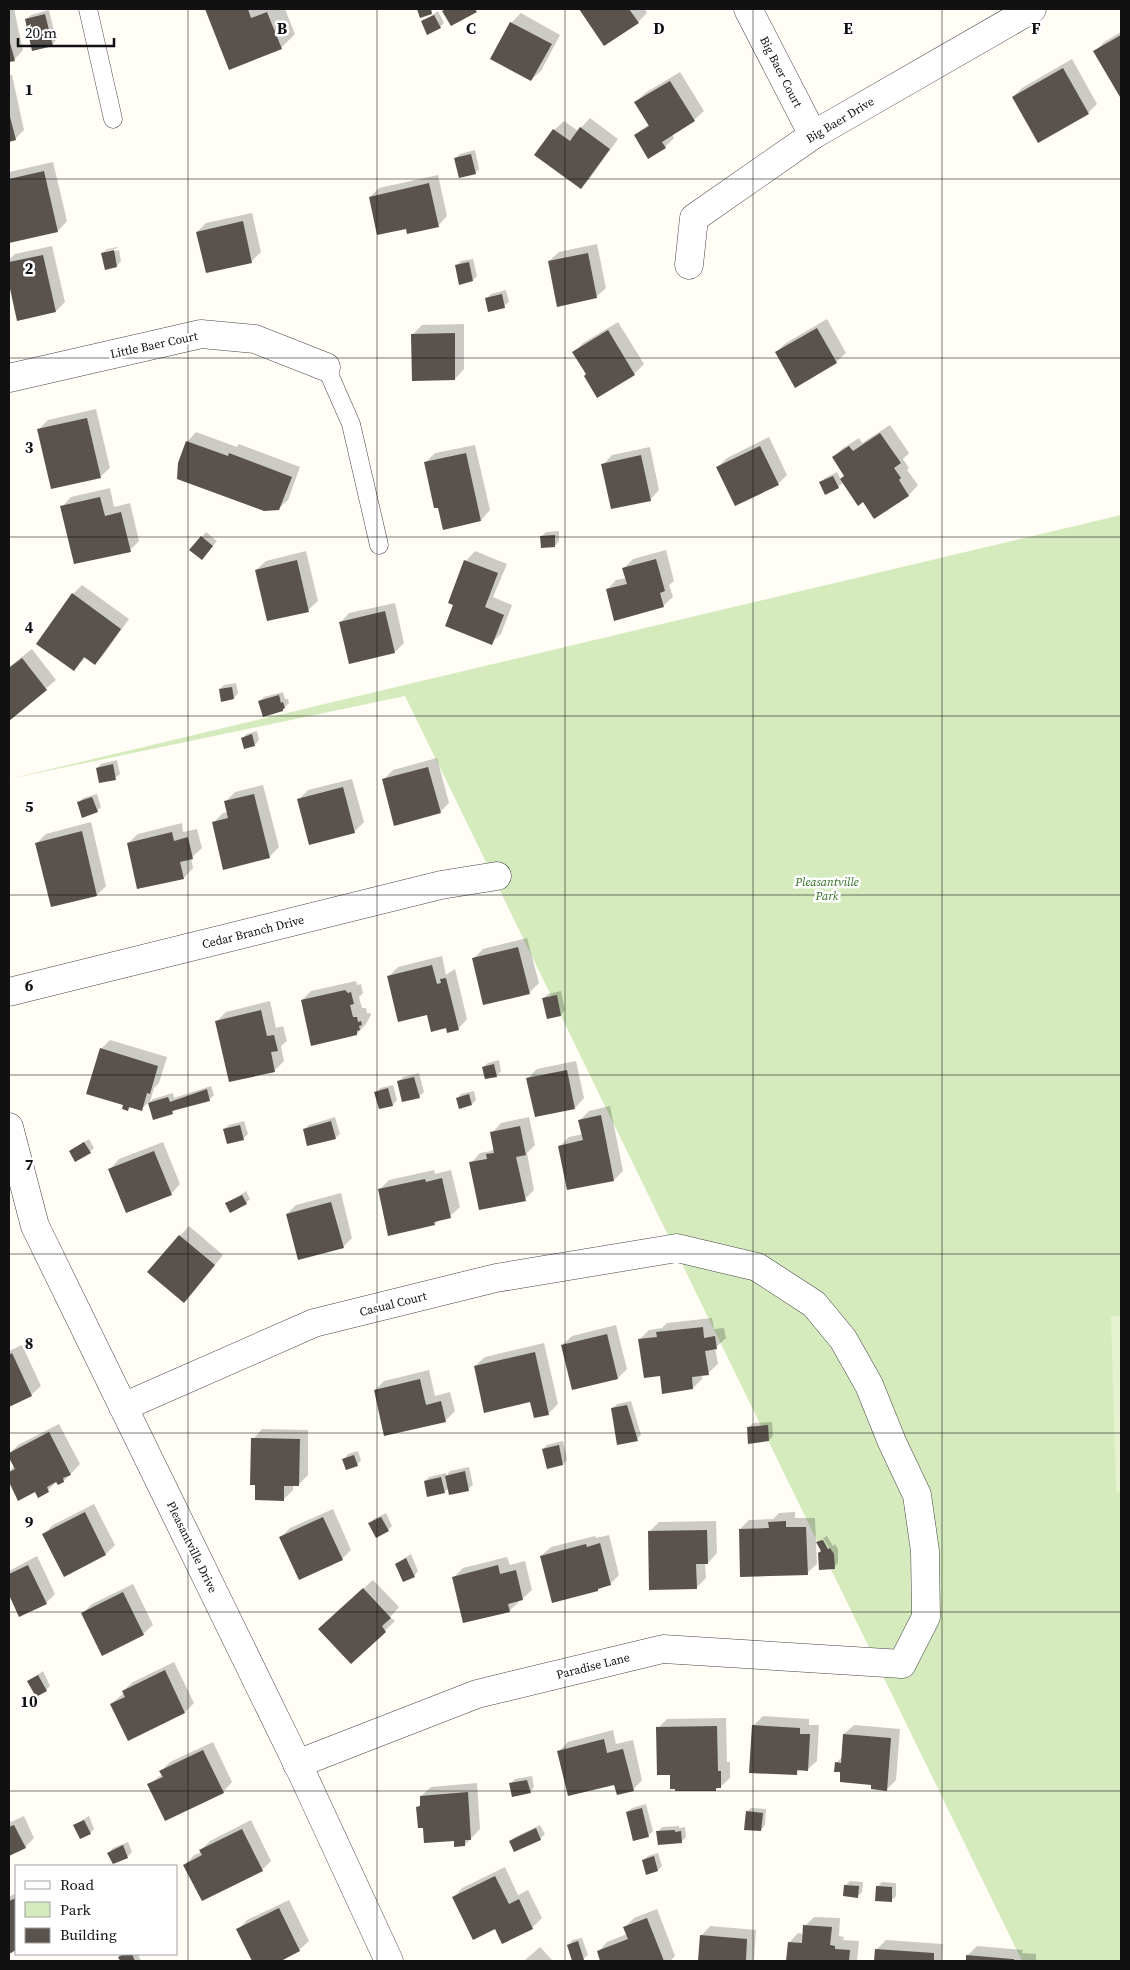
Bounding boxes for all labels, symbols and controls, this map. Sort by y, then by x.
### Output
scale bar [18,15,114,47]
text: B [277,17,288,39]
text: C [466,17,476,39]
text: D [653,17,665,39]
text: E [843,17,853,39]
text: F [1031,17,1041,39]
text: 20 m [25,22,57,43]
street label: Big Baer Court [756,34,806,110]
text: 1 [25,78,33,100]
street label: Big Baer Drive [803,93,877,147]
text: 2 [25,257,34,279]
street label: Little Baer Court [109,328,199,362]
text: 3 [25,436,34,458]
text: 4 [25,616,34,638]
text: 5 [25,795,34,817]
park label: Pleasantville Park [794,874,859,904]
street label: Cedar Branch Drive [200,912,306,952]
text: 6 [25,974,34,996]
text: 7 [25,1153,34,1175]
street label: Casual Court [358,1288,428,1320]
text: 8 [25,1332,33,1354]
street label: Pleasantville Drive [163,1499,221,1595]
text: 9 [25,1511,34,1533]
street label: Paradise Lane [555,1649,631,1683]
text: 10 [20,1690,38,1712]
legend [15,1865,178,1955]
text: Road [60,1874,94,1895]
text: Park [60,1899,92,1920]
text: Building [60,1924,117,1945]

